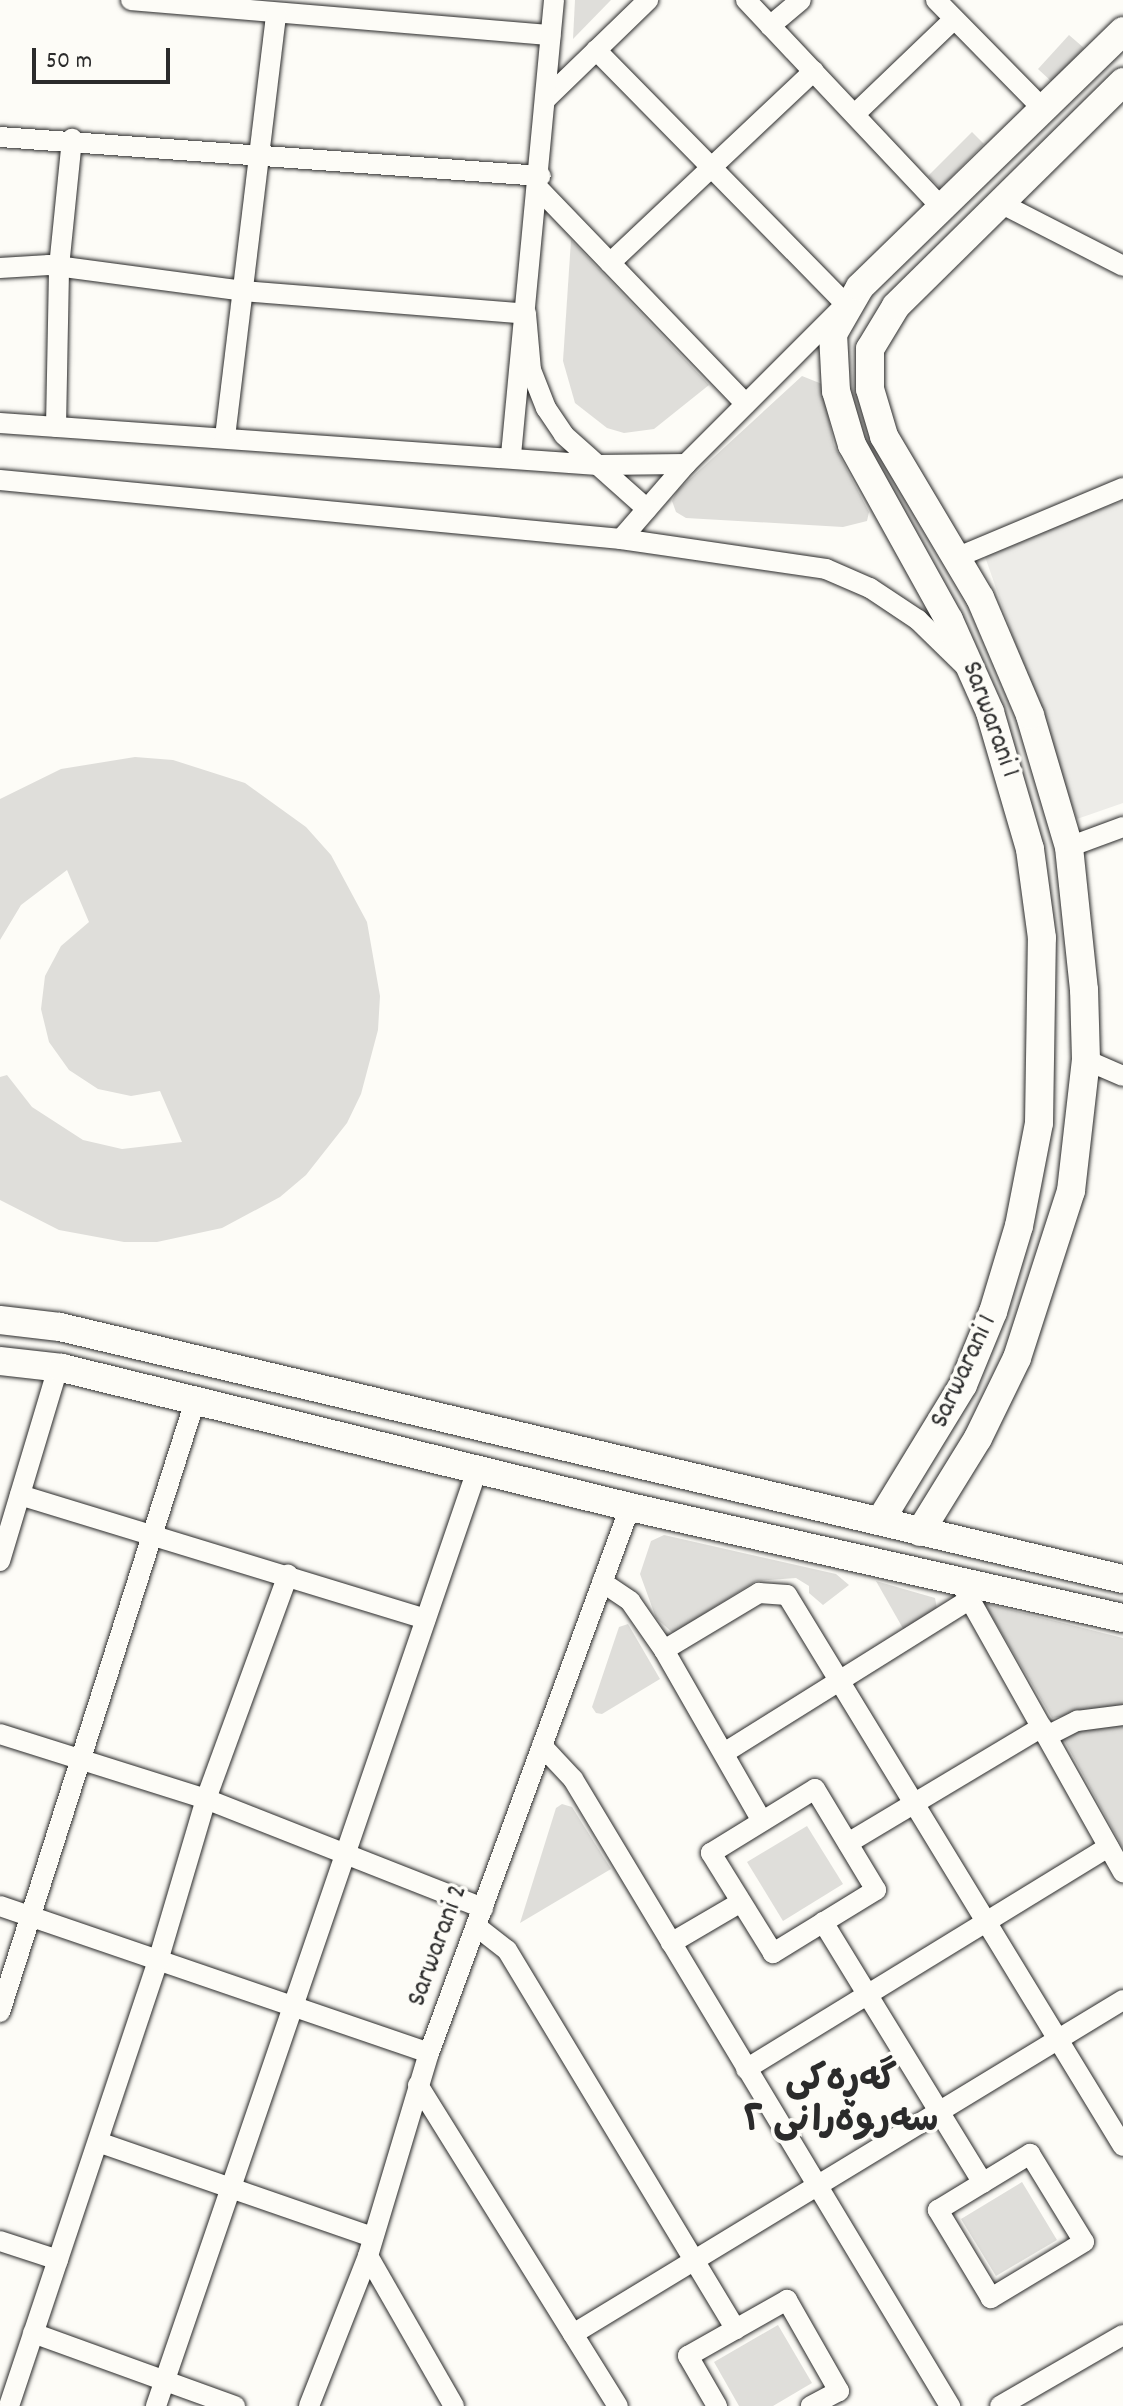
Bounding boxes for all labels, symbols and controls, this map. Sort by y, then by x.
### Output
scale bar [36,32,174,82]
text: 50 m [46,45,92,79]
street label: Sarwarani 1 [952,657,1026,783]
street label: Sarwarani 1 [924,1310,1006,1434]
street label: Sarwarani 2 [401,1880,477,2012]
district label: گەڕەکی سەروەرانی ٢ [743,2060,939,2145]

